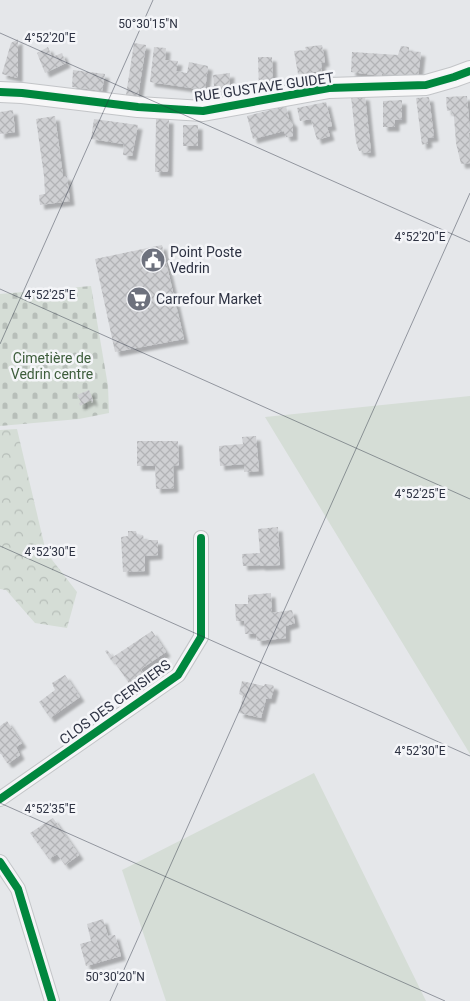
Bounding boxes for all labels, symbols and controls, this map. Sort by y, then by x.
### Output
text: 50°30'15"N [118,17,178,31]
text: 4°52'20"E [25,31,76,45]
street label: RUE GUSTAVE GUIDET [193,69,335,105]
text: 4°52'20"E [395,230,446,244]
place label: Point Poste Vedrin [170,244,242,276]
public building icon: Point Poste Vedrin [140,247,166,273]
supermarket icon: Carrefour Market [126,286,152,312]
text: 4°52'25"E [25,288,76,302]
place label: Carrefour Market [156,291,262,307]
park label: Cimetière de Vedrin centre [11,350,93,382]
text: 4°52'25"E [395,487,446,501]
text: 4°52'30"E [25,545,76,559]
street label: CLOS DES CERISIERS [56,656,174,748]
text: 4°52'30"E [395,744,446,758]
text: 4°52'35"E [25,802,76,816]
text: 50°30'20"N [85,970,145,984]

